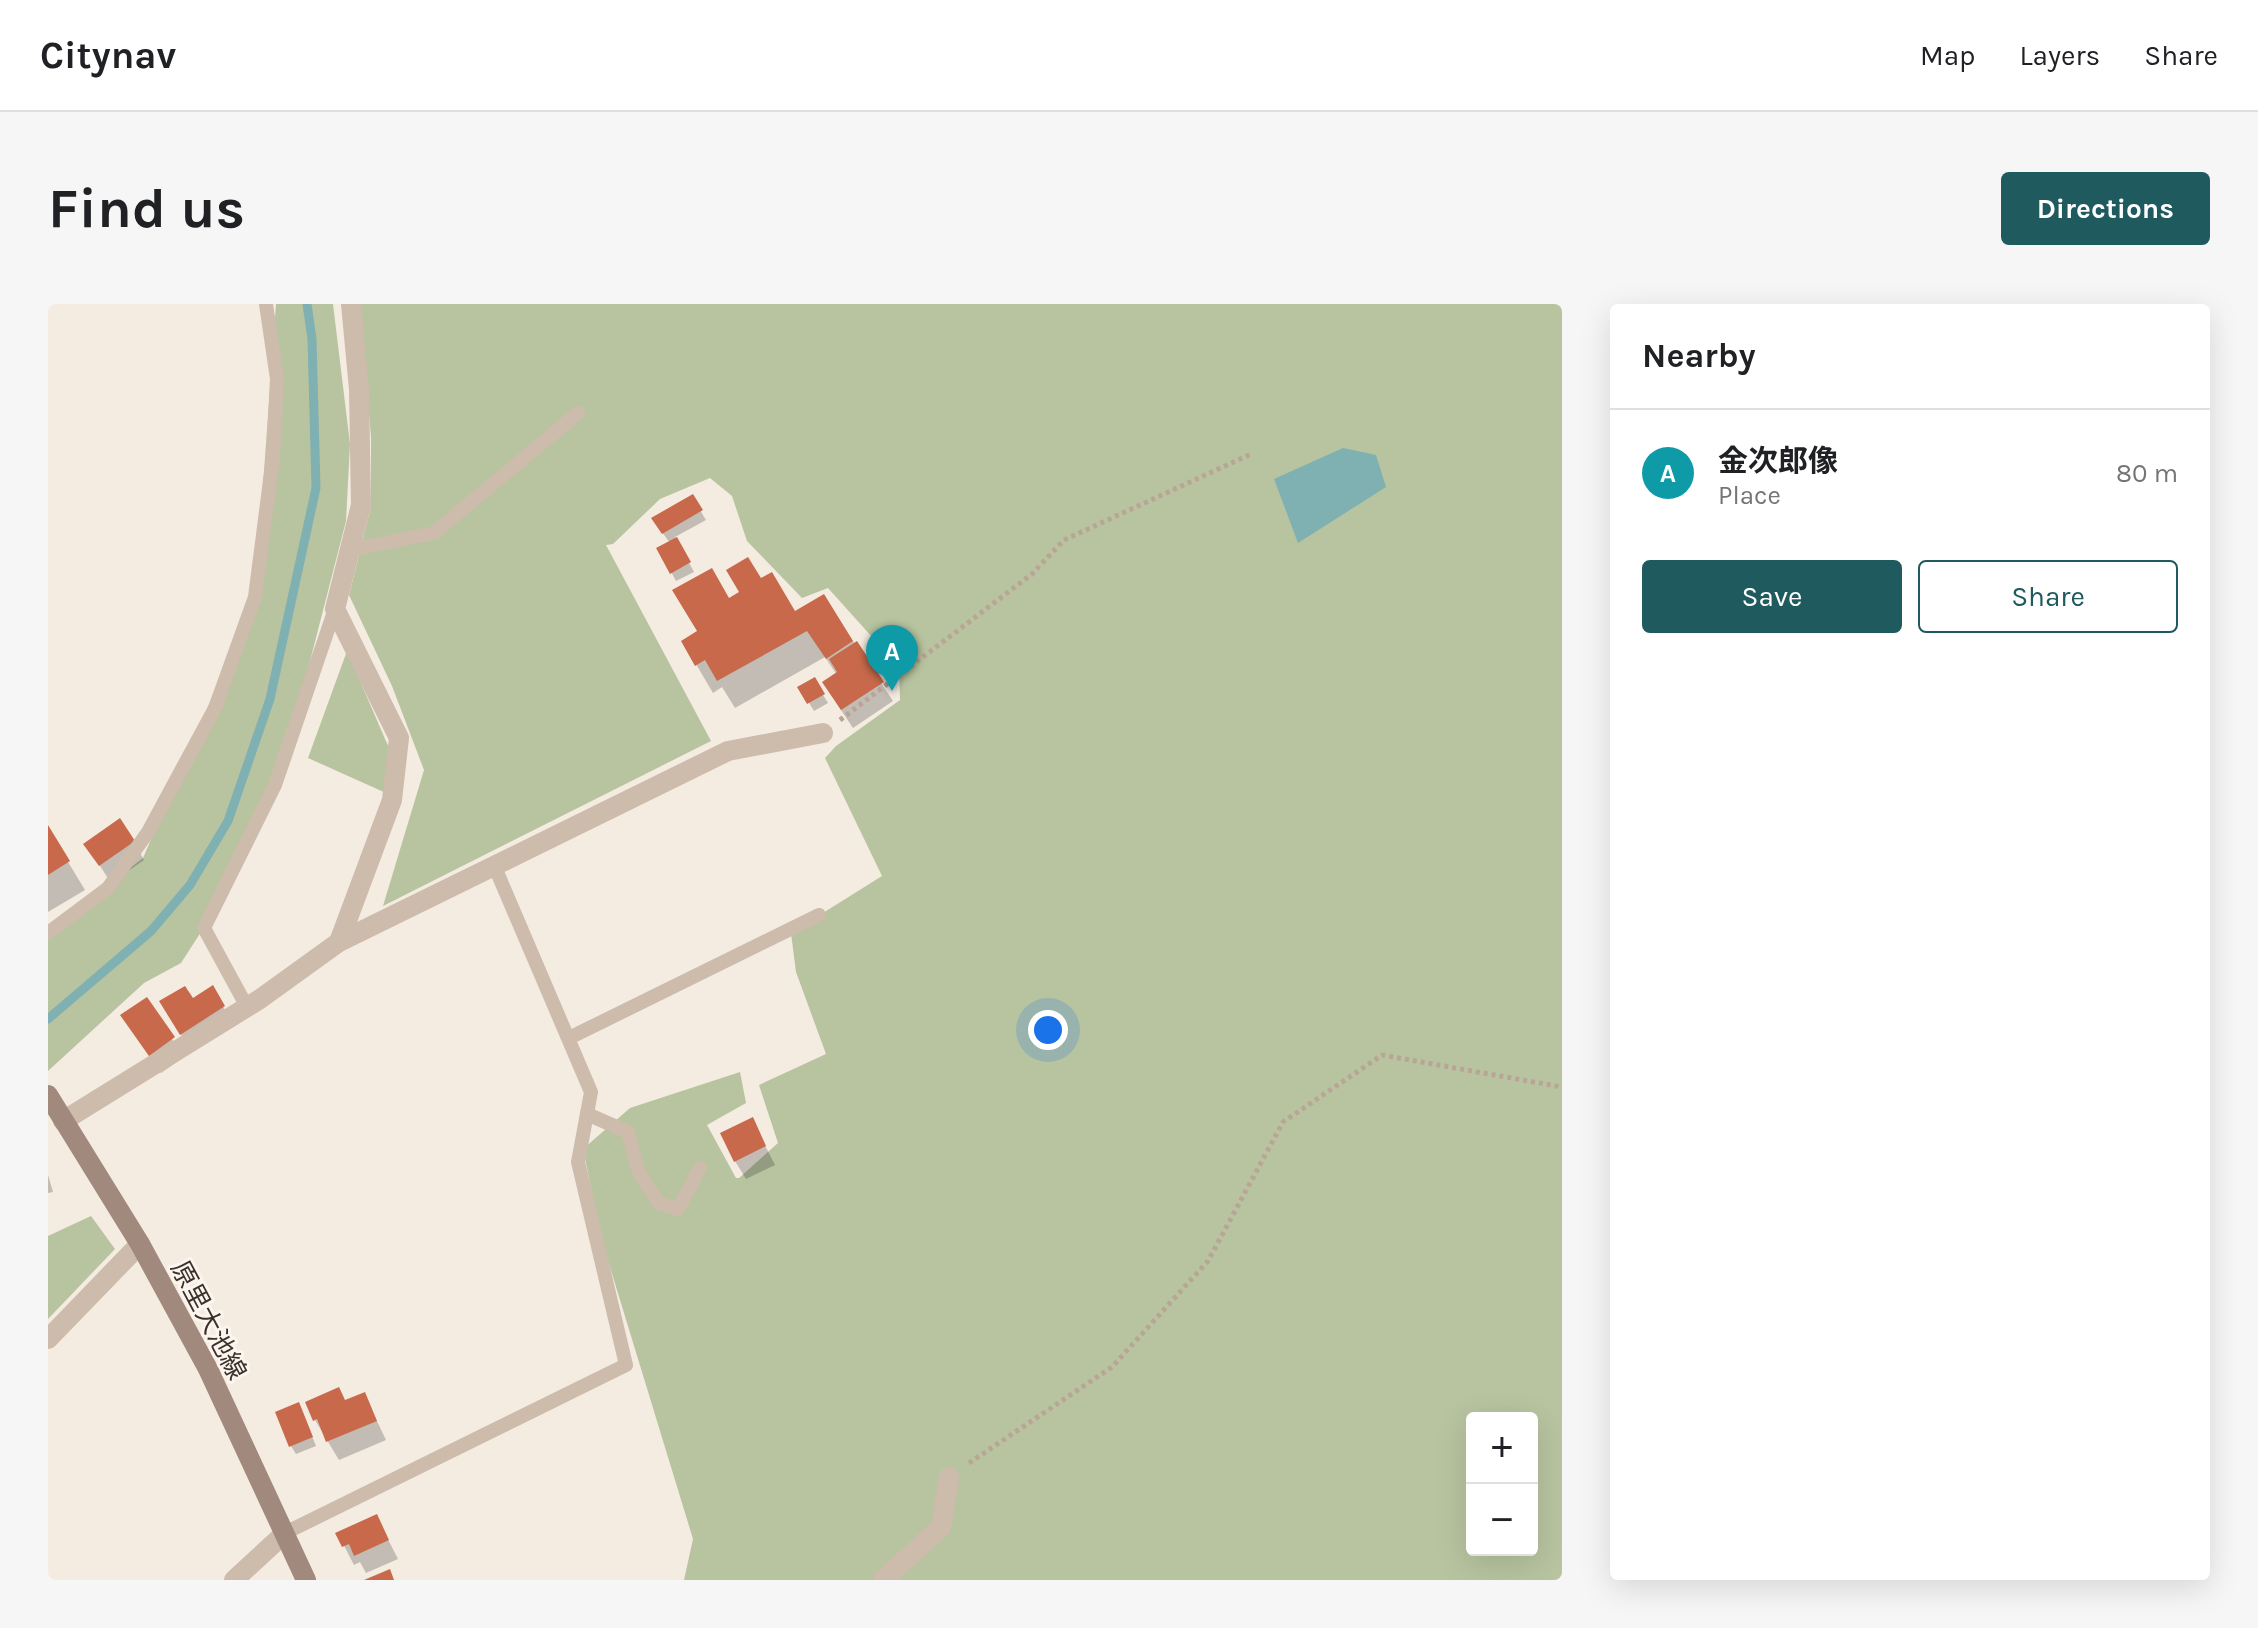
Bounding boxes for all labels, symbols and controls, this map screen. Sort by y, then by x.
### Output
text: Citynav [40,33,176,78]
text: Map [1920,39,1975,72]
text: Layers [2019,39,2100,72]
text: Share [2144,39,2218,72]
button: Directions [2001,172,2210,245]
text: Find us [48,176,245,241]
text: Nearby [1642,336,1756,376]
text: 金次郎像 [1718,443,1838,479]
text: A [1660,458,1676,489]
text: 80 m [2116,458,2178,489]
text: Place [1718,480,1781,511]
button: Save [1642,560,1902,633]
button: Share [1918,560,2178,633]
pin: A [866,625,918,691]
your location [1028,1010,1068,1050]
street label: 原里大池線 [164,1256,253,1385]
map controls [1466,1412,1538,1556]
button: + [1466,1412,1538,1484]
button: − [1466,1484,1538,1556]

